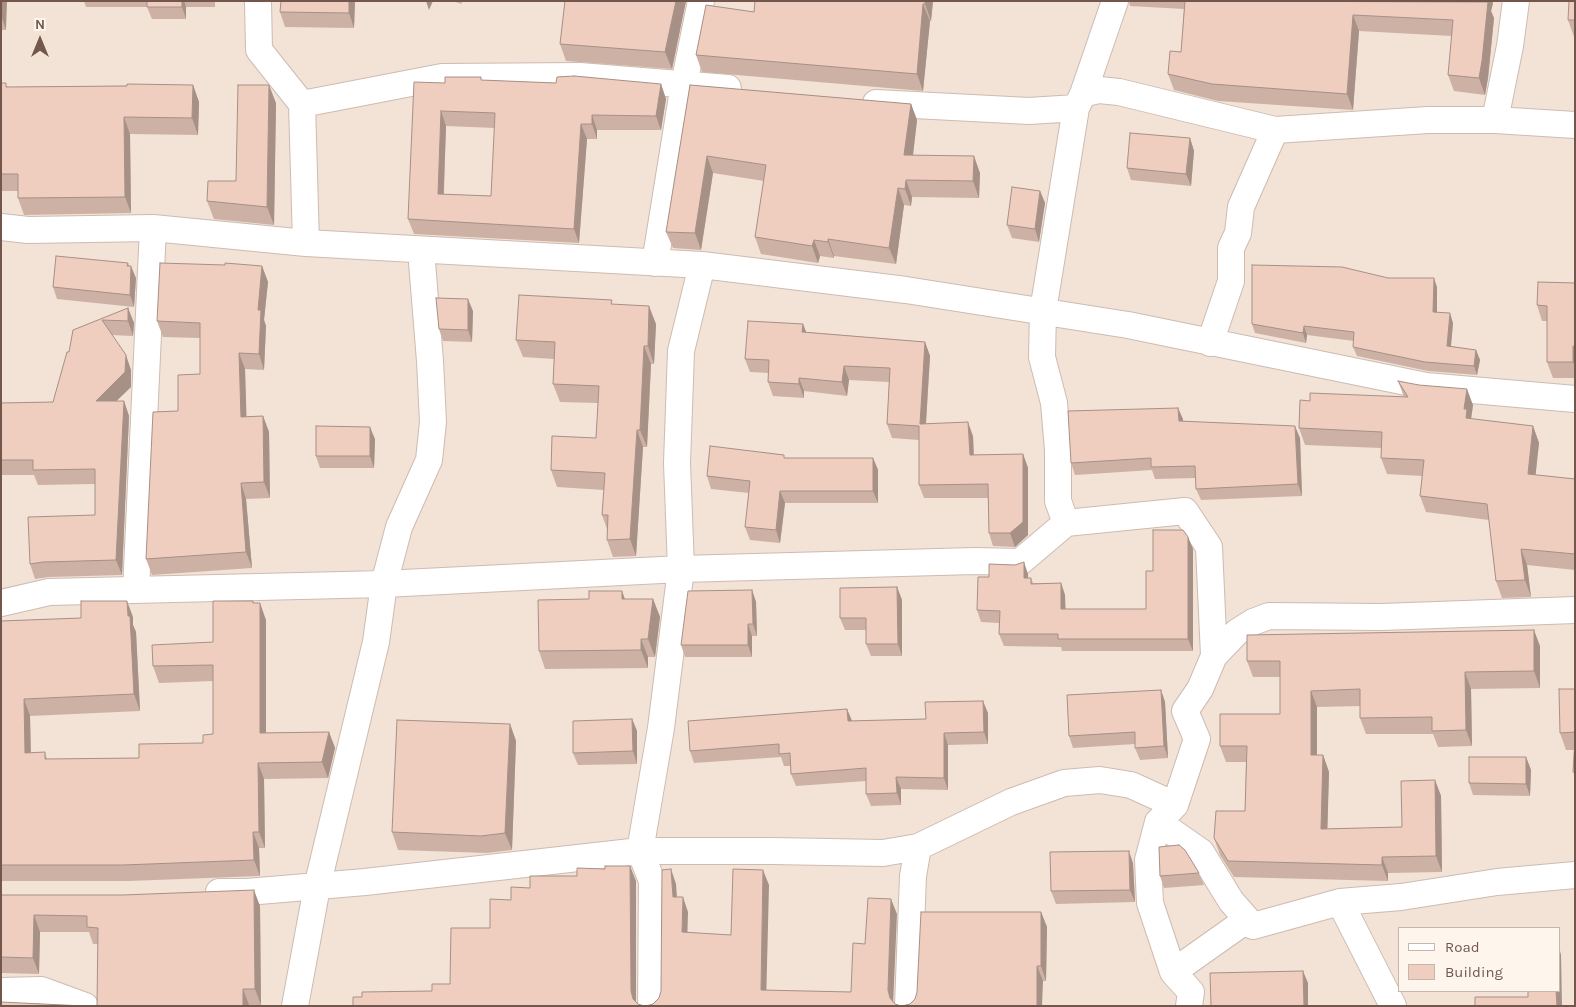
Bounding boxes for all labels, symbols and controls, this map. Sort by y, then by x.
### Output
north arrow [15,15,65,65]
text: N [35,16,45,33]
legend [1398,927,1561,992]
text: Road [1445,938,1480,956]
text: Building [1445,963,1503,981]

